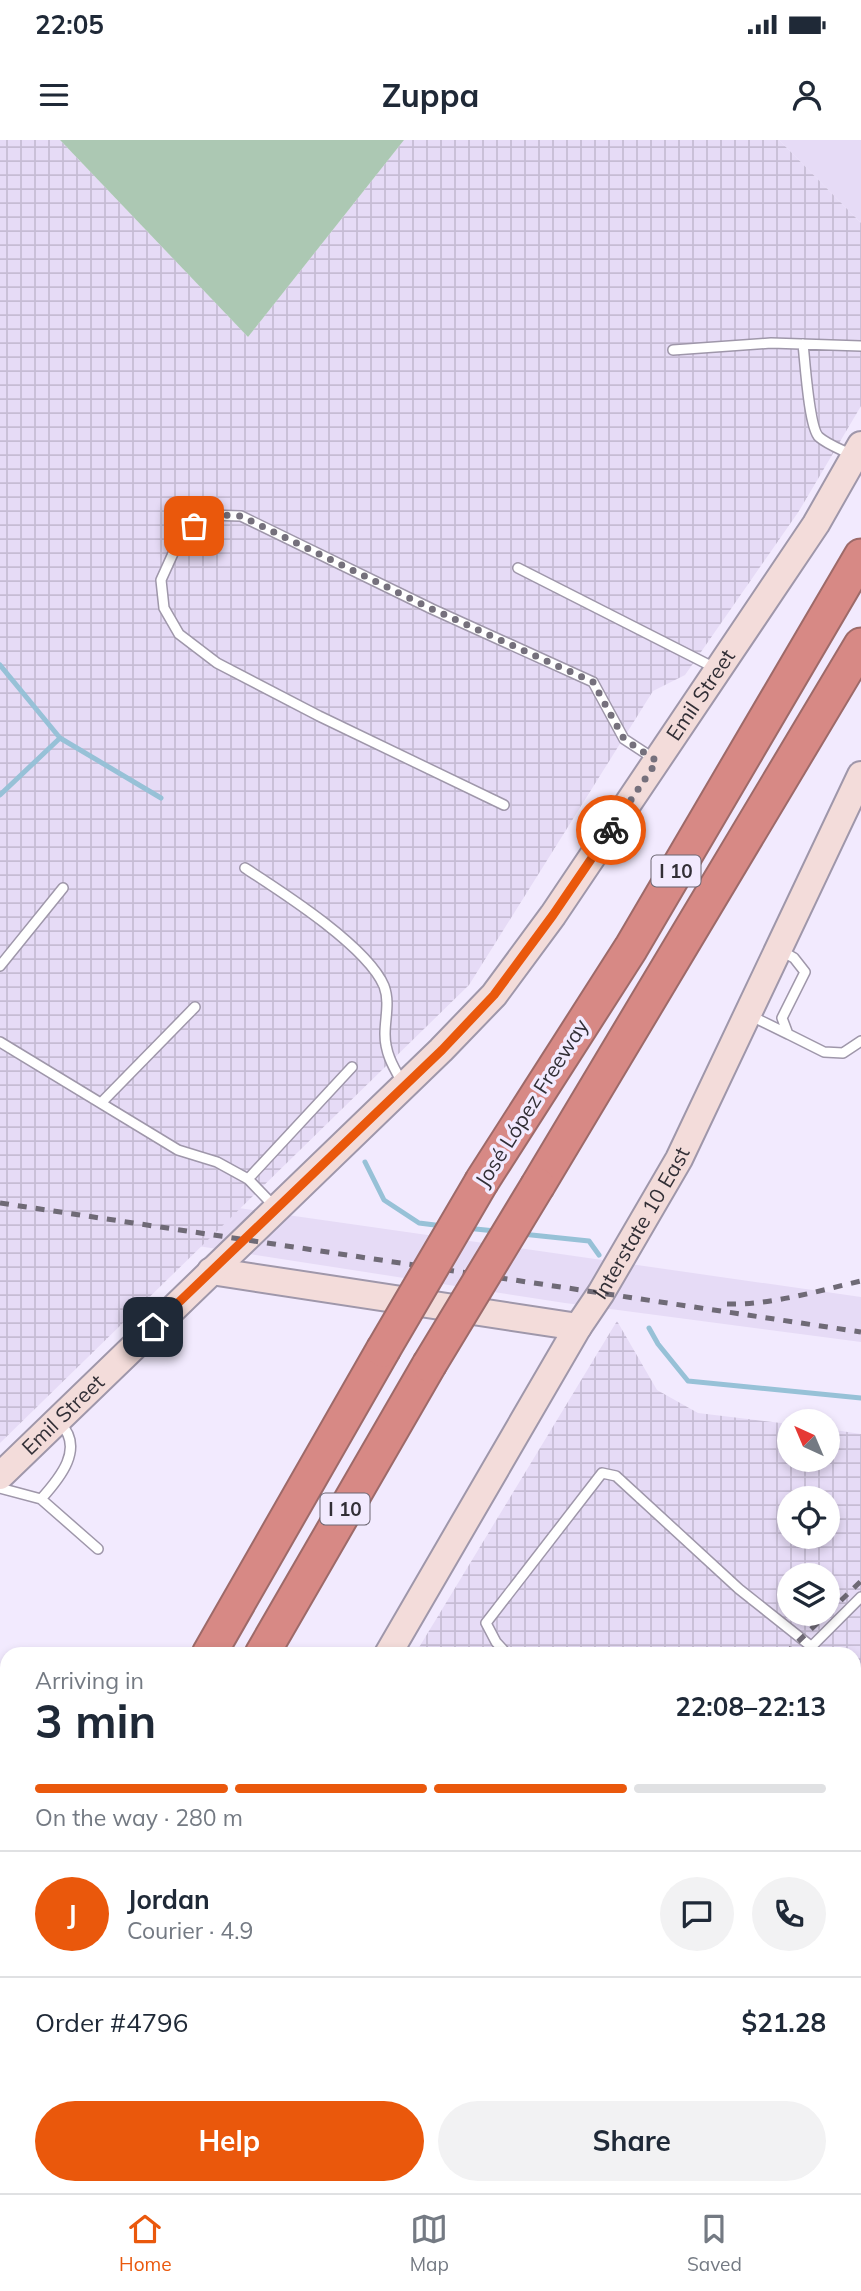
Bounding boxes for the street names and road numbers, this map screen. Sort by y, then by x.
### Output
street label: Emil Street [660,644,740,745]
road number: I 10 [652,856,700,886]
street label: José López Freeway [469,1014,593,1191]
street label: Interstate 10 East [587,1143,695,1304]
street label: Emil Street [16,1369,109,1460]
road number: I 10 [320,1494,370,1525]

